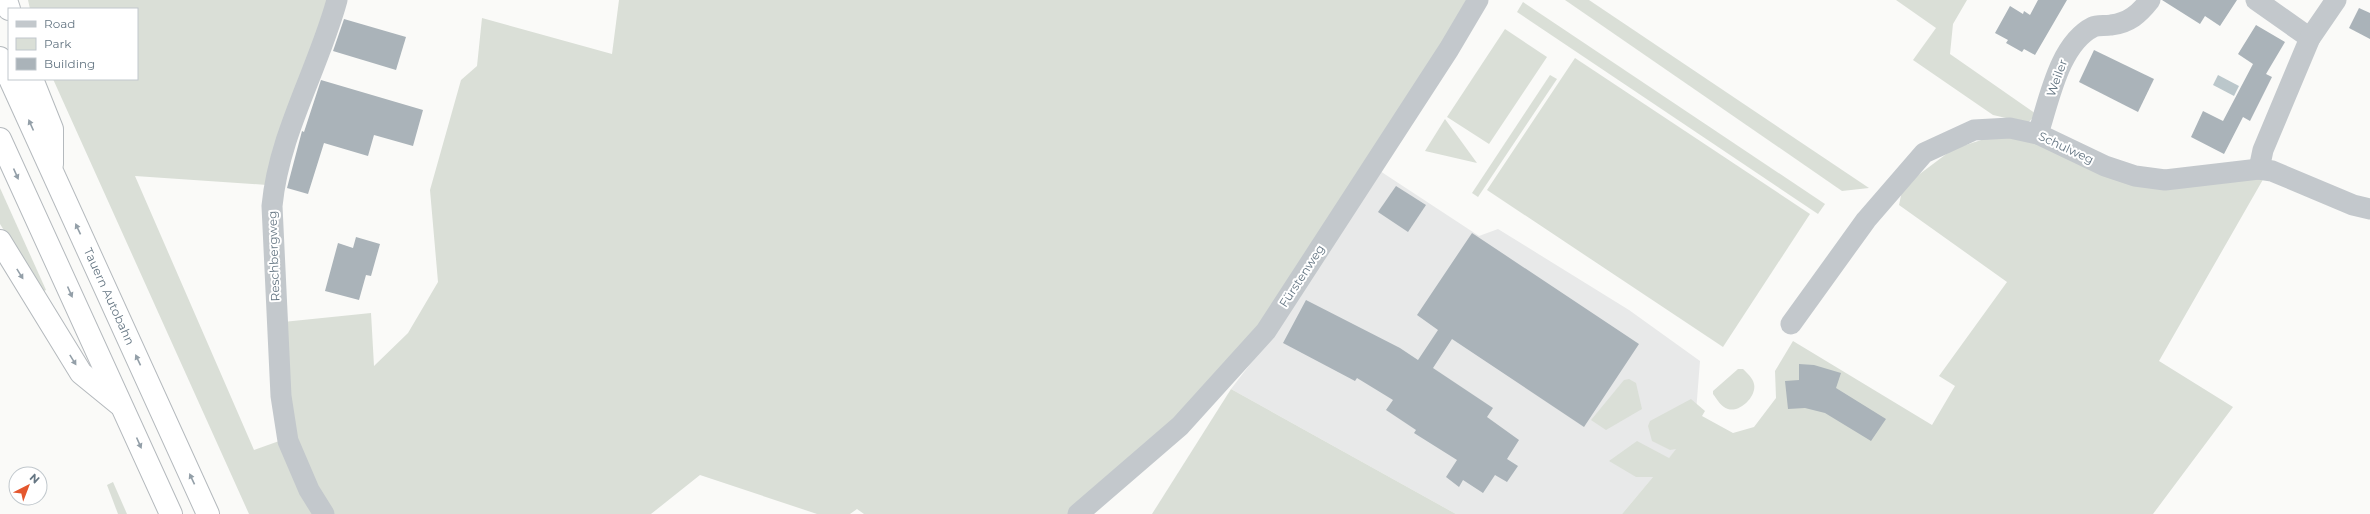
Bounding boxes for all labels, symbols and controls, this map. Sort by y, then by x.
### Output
legend [8,8,138,80]
text: Road [44,16,75,31]
text: Park [44,36,72,51]
text: Building [44,56,95,71]
street label: Weiler [2043,57,2070,98]
one-way arrow [27,118,33,130]
street label: Schulweg [2036,128,2096,167]
one-way arrow [13,168,19,180]
street label: Reschbergweg [264,210,283,302]
one-way arrow [75,224,81,235]
street label: Fürstenweg [1276,242,1327,310]
street label: Tauern Autobahn [81,245,138,347]
one-way arrow [16,269,24,279]
one-way arrow [67,287,73,298]
one-way arrow [69,354,76,366]
one-way arrow [135,355,141,366]
one-way arrow [136,438,142,449]
north arrow [8,466,48,506]
text: N [27,470,43,487]
one-way arrow [189,473,195,484]

